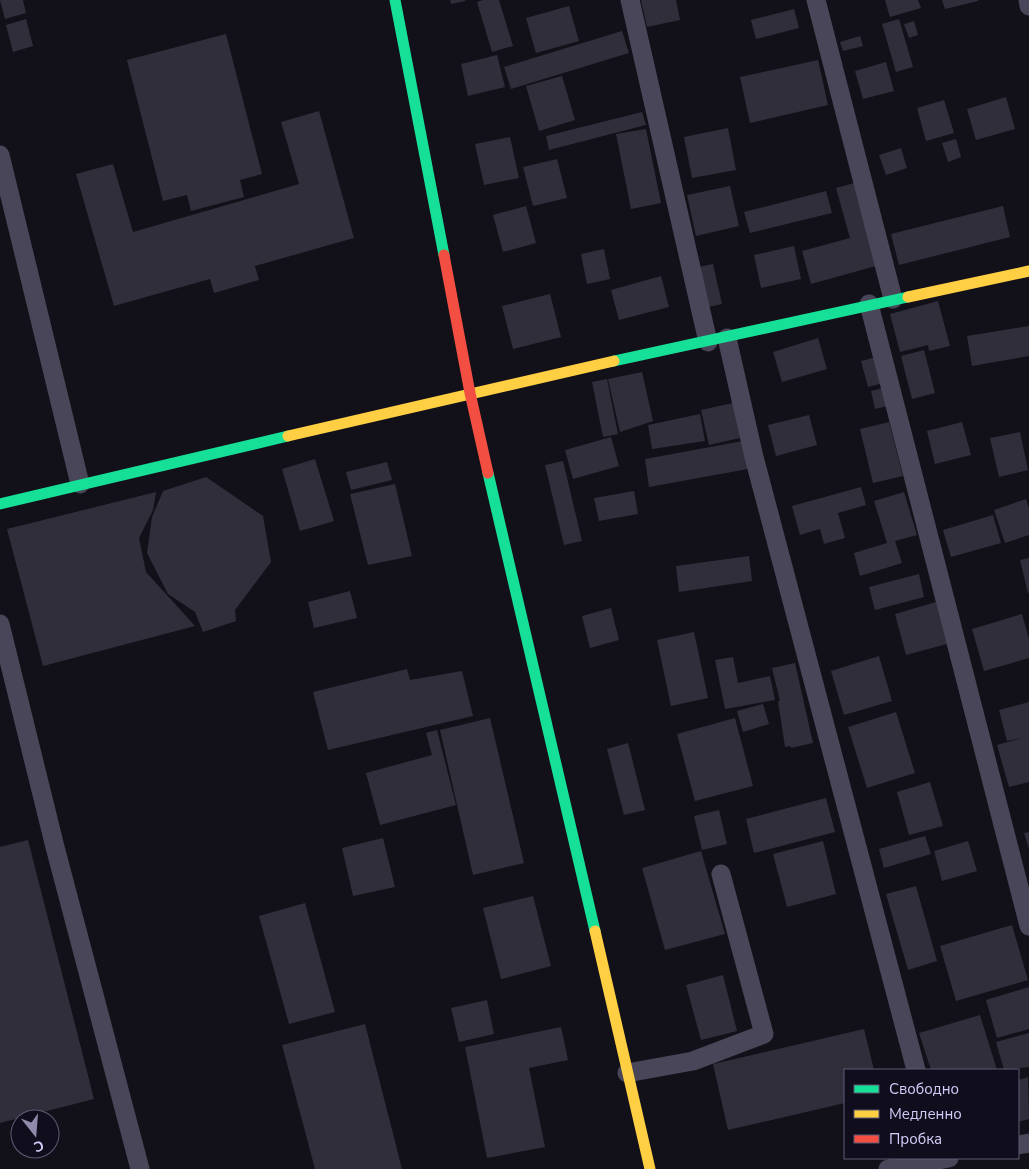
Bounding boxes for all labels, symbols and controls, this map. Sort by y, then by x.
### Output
legend [844,1069,1019,1159]
text: Свободно [889,1079,959,1099]
text: Медленно [889,1104,962,1124]
north arrow [10,1109,60,1159]
text: Пробка [889,1129,942,1149]
text: С [31,1135,46,1157]

